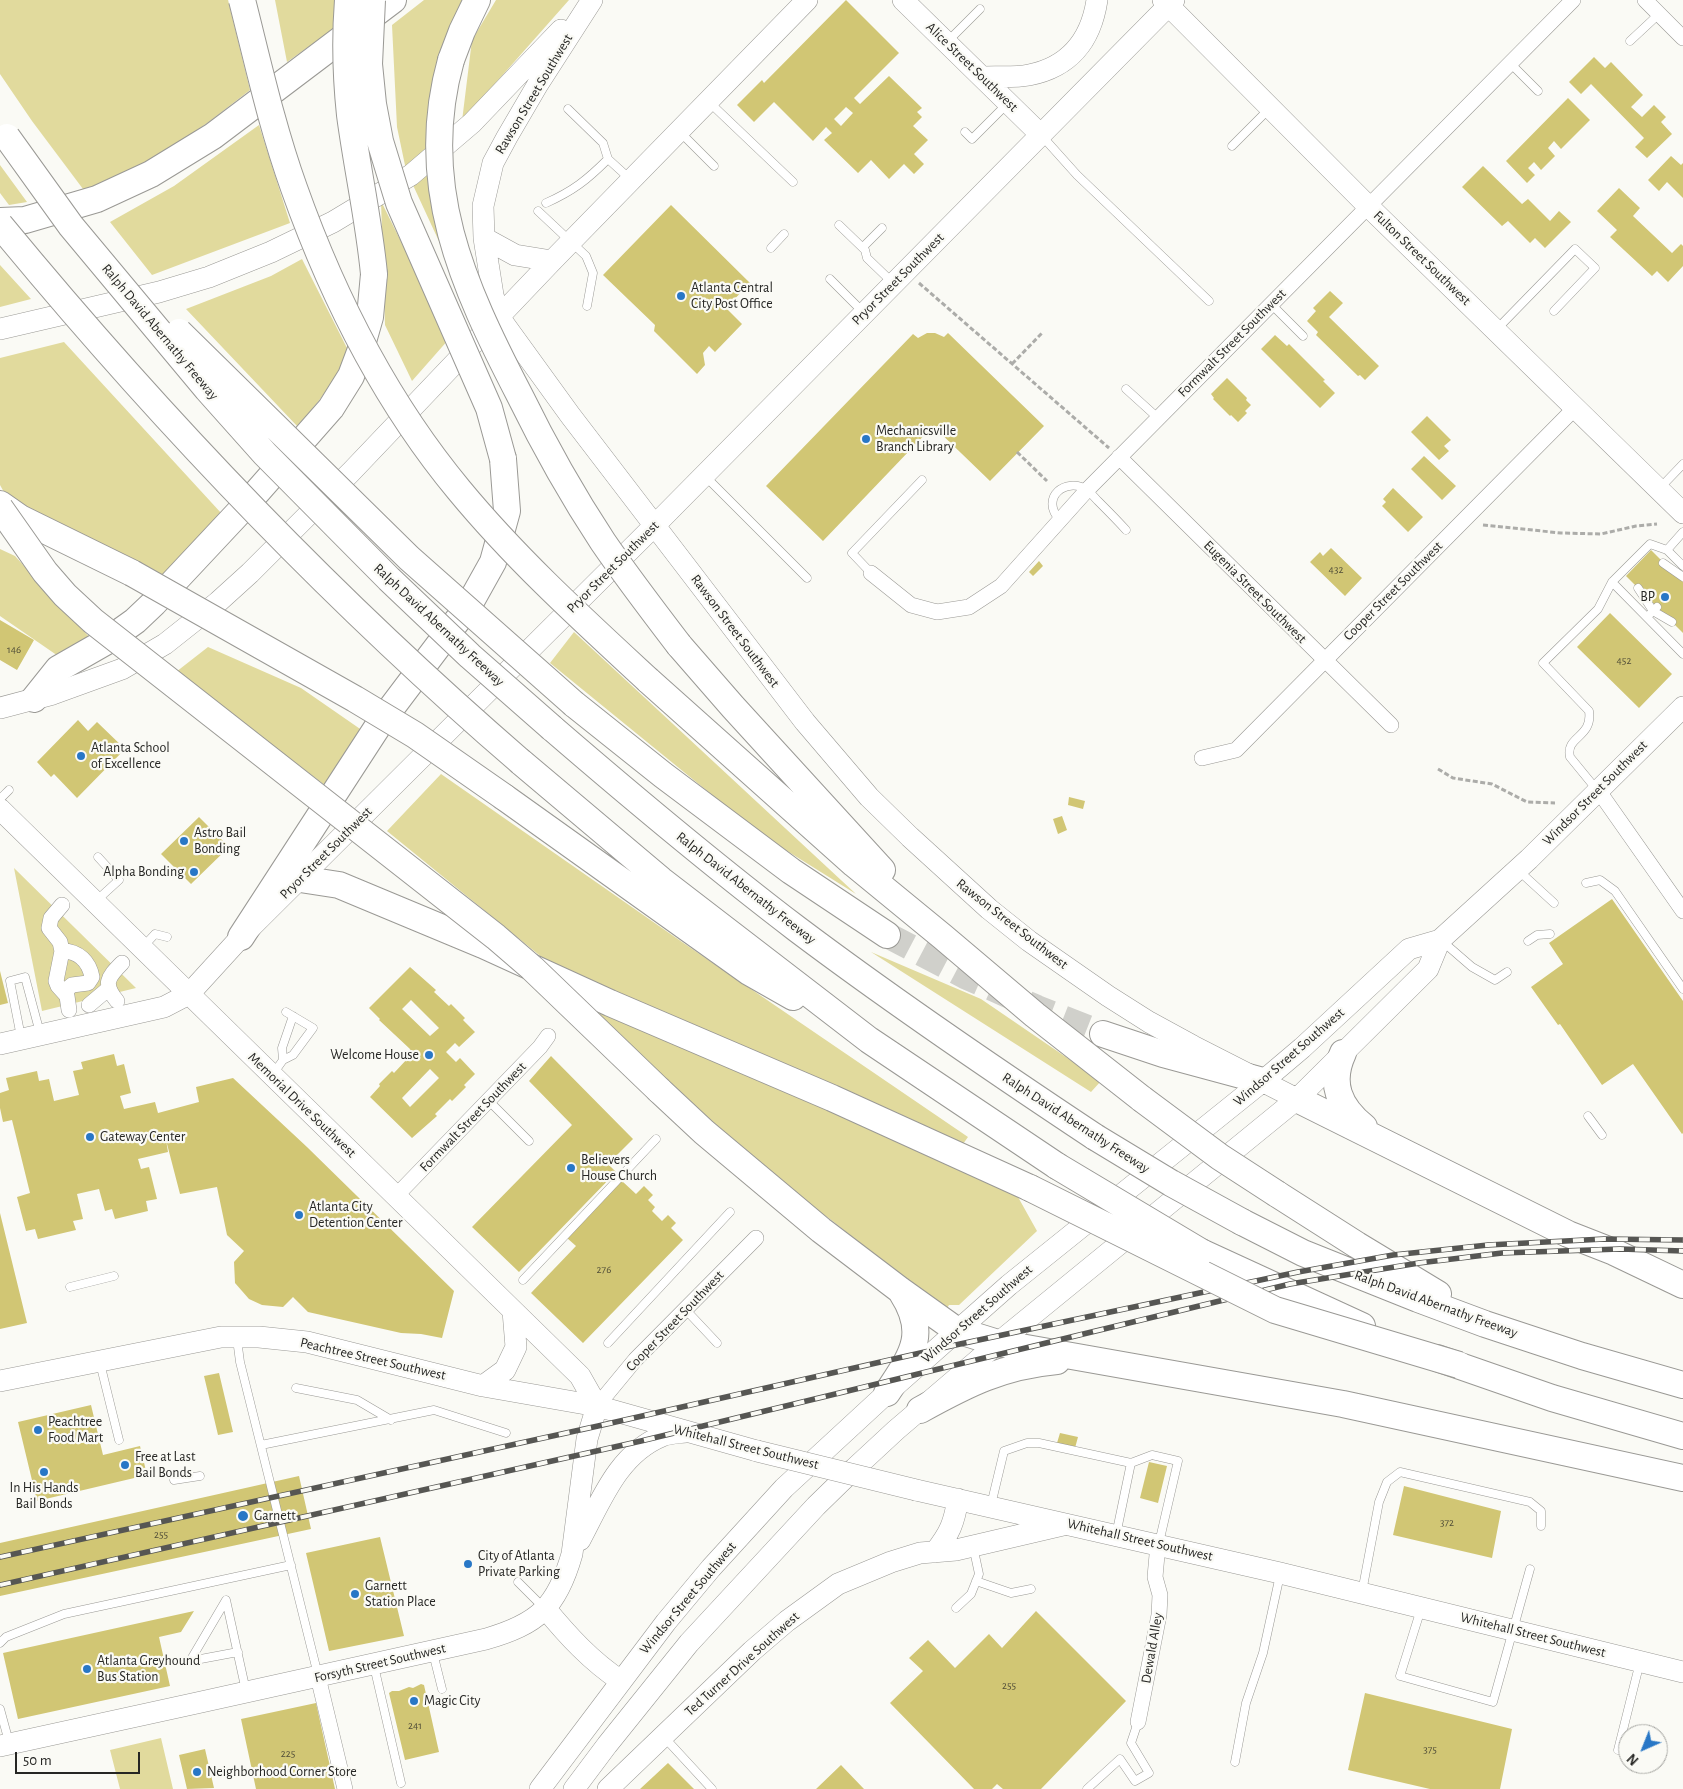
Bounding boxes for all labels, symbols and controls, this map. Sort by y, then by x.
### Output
street label: Alice Street Southwest [922,19,1022,115]
street label: Rawson Street Southwest [491,31,577,157]
street label: Fulton Street Southwest [1370,207,1474,309]
street label: Pryor Street Southwest [848,229,948,329]
street label: Ralph David Abernathy Freeway [98,261,222,403]
place label: Atlanta Central City Post Office [691,280,773,312]
street label: Formwalt Street Southwest [1174,285,1290,401]
marker: Atlanta Central City Post Office [675,290,687,302]
place label: Mechanicsville Branch Library [876,423,956,456]
marker: Mechanicsville Branch Library [860,433,872,445]
street label: Pryor Street Southwest [563,517,663,617]
street label: Eugenia Street Southwest [1200,537,1310,647]
street label: Cooper Street Southwest [1340,538,1446,644]
street label: Ralph David Abernathy Freeway [370,560,508,690]
house number: 432 [1329,563,1343,577]
street label: Rawson Street Southwest [687,571,783,691]
place label: BP [1640,589,1655,605]
marker: BP [1659,591,1671,603]
house number: 146 [7,643,21,657]
house number: 452 [1617,654,1631,668]
street label: Windsor Street Southwest [1539,737,1651,849]
place label: Atlanta School of Excellence [91,740,170,772]
marker: Atlanta School of Excellence [75,750,87,762]
street label: Pryor Street Southwest [276,803,376,903]
place label: Astro Bail Bonding [194,825,246,858]
street label: Ralph David Abernathy Freeway [673,828,819,948]
marker: Astro Bail Bonding [178,835,190,847]
place label: Alpha Bonding [103,864,184,880]
marker: Alpha Bonding [188,866,200,878]
street label: Rawson Street Southwest [953,875,1071,973]
street label: Windsor Street Southwest [1230,1004,1348,1110]
place label: Welcome House [330,1047,419,1063]
street label: Memorial Drive Southwest [244,1049,360,1161]
marker: Welcome House [423,1049,435,1061]
street label: Formwalt Street Southwest [416,1059,530,1175]
street label: Ralph David Abernathy Freeway [999,1069,1153,1177]
place label: Gateway Center [100,1129,185,1145]
marker: Gateway Center [84,1131,96,1143]
place label: Believers House Church [581,1152,657,1184]
marker: Believers House Church [565,1162,577,1174]
place label: Atlanta City Detention Center [309,1199,402,1232]
marker: Atlanta City Detention Center [293,1209,305,1221]
street label: Windsor Street Southwest [918,1261,1036,1367]
house number: 276 [597,1263,611,1277]
street label: Cooper Street Southwest [623,1267,727,1375]
street label: Ralph David Abernathy Freeway [1352,1267,1520,1341]
street label: Peachtree Street Southwest [299,1334,447,1384]
place label: Peachtree Food Mart [48,1414,103,1446]
street label: Whitehall Street Southwest [672,1421,820,1473]
marker: Peachtree Food Mart [32,1424,44,1436]
place label: Free at Last Bail Bonds [135,1449,195,1481]
marker: Free at Last Bail Bonds [119,1459,131,1471]
marker: In His Hands Bail Bonds [38,1466,50,1478]
place label: In His Hands Bail Bonds [10,1480,78,1512]
place label: Garnett [254,1508,296,1524]
marker: Garnett [236,1509,250,1523]
street label: Whitehall Street Southwest [1065,1515,1215,1565]
house number: 372 [1440,1516,1454,1530]
house number: 255 [154,1528,168,1542]
street label: Windsor Street Southwest [636,1538,740,1658]
place label: City of Atlanta Private Parking [478,1548,560,1580]
marker: City of Atlanta Private Parking [462,1558,474,1570]
place label: Garnett Station Place [365,1578,436,1610]
marker: Garnett Station Place [349,1588,361,1600]
street label: Ted Turner Drive Southwest [681,1608,803,1720]
street label: Whitehall Street Southwest [1459,1609,1607,1661]
street label: Dewald Alley [1138,1611,1166,1685]
street label: Forsyth Street Southwest [313,1640,447,1686]
place label: Atlanta Greyhound Bus Station [97,1653,200,1685]
marker: Atlanta Greyhound Bus Station [81,1663,93,1675]
house number: 255 [1002,1679,1016,1693]
place label: Magic City [424,1693,480,1709]
marker: Magic City [408,1695,420,1707]
house number: 241 [408,1719,422,1733]
north arrow [1618,1724,1668,1774]
scale bar [18,1742,142,1774]
house number: 375 [1423,1743,1437,1757]
house number: 225 [281,1747,295,1761]
text: N [1625,1751,1642,1767]
text: 50 m [23,1753,52,1768]
place label: Neighborhood Corner Store [207,1764,357,1780]
marker: Neighborhood Corner Store [191,1766,203,1778]

